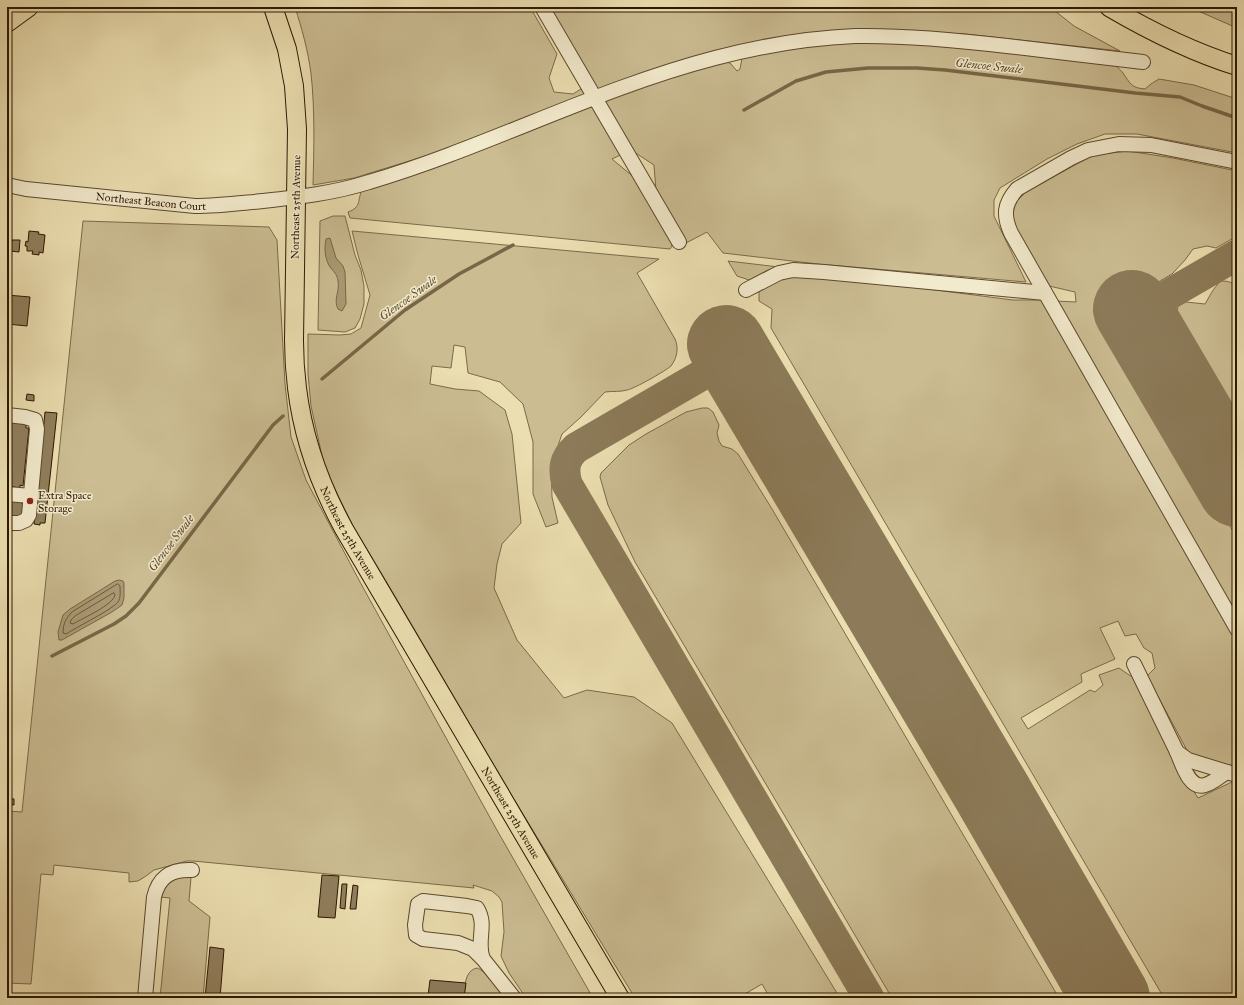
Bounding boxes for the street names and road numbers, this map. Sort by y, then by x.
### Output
street label: Northeast 25th Avenue [289,154,303,259]
street label: Northeast Beacon Court [95,190,206,213]
street label: Northeast 25th Avenue [318,484,379,582]
street label: Northeast 25th Avenue [479,765,543,861]

